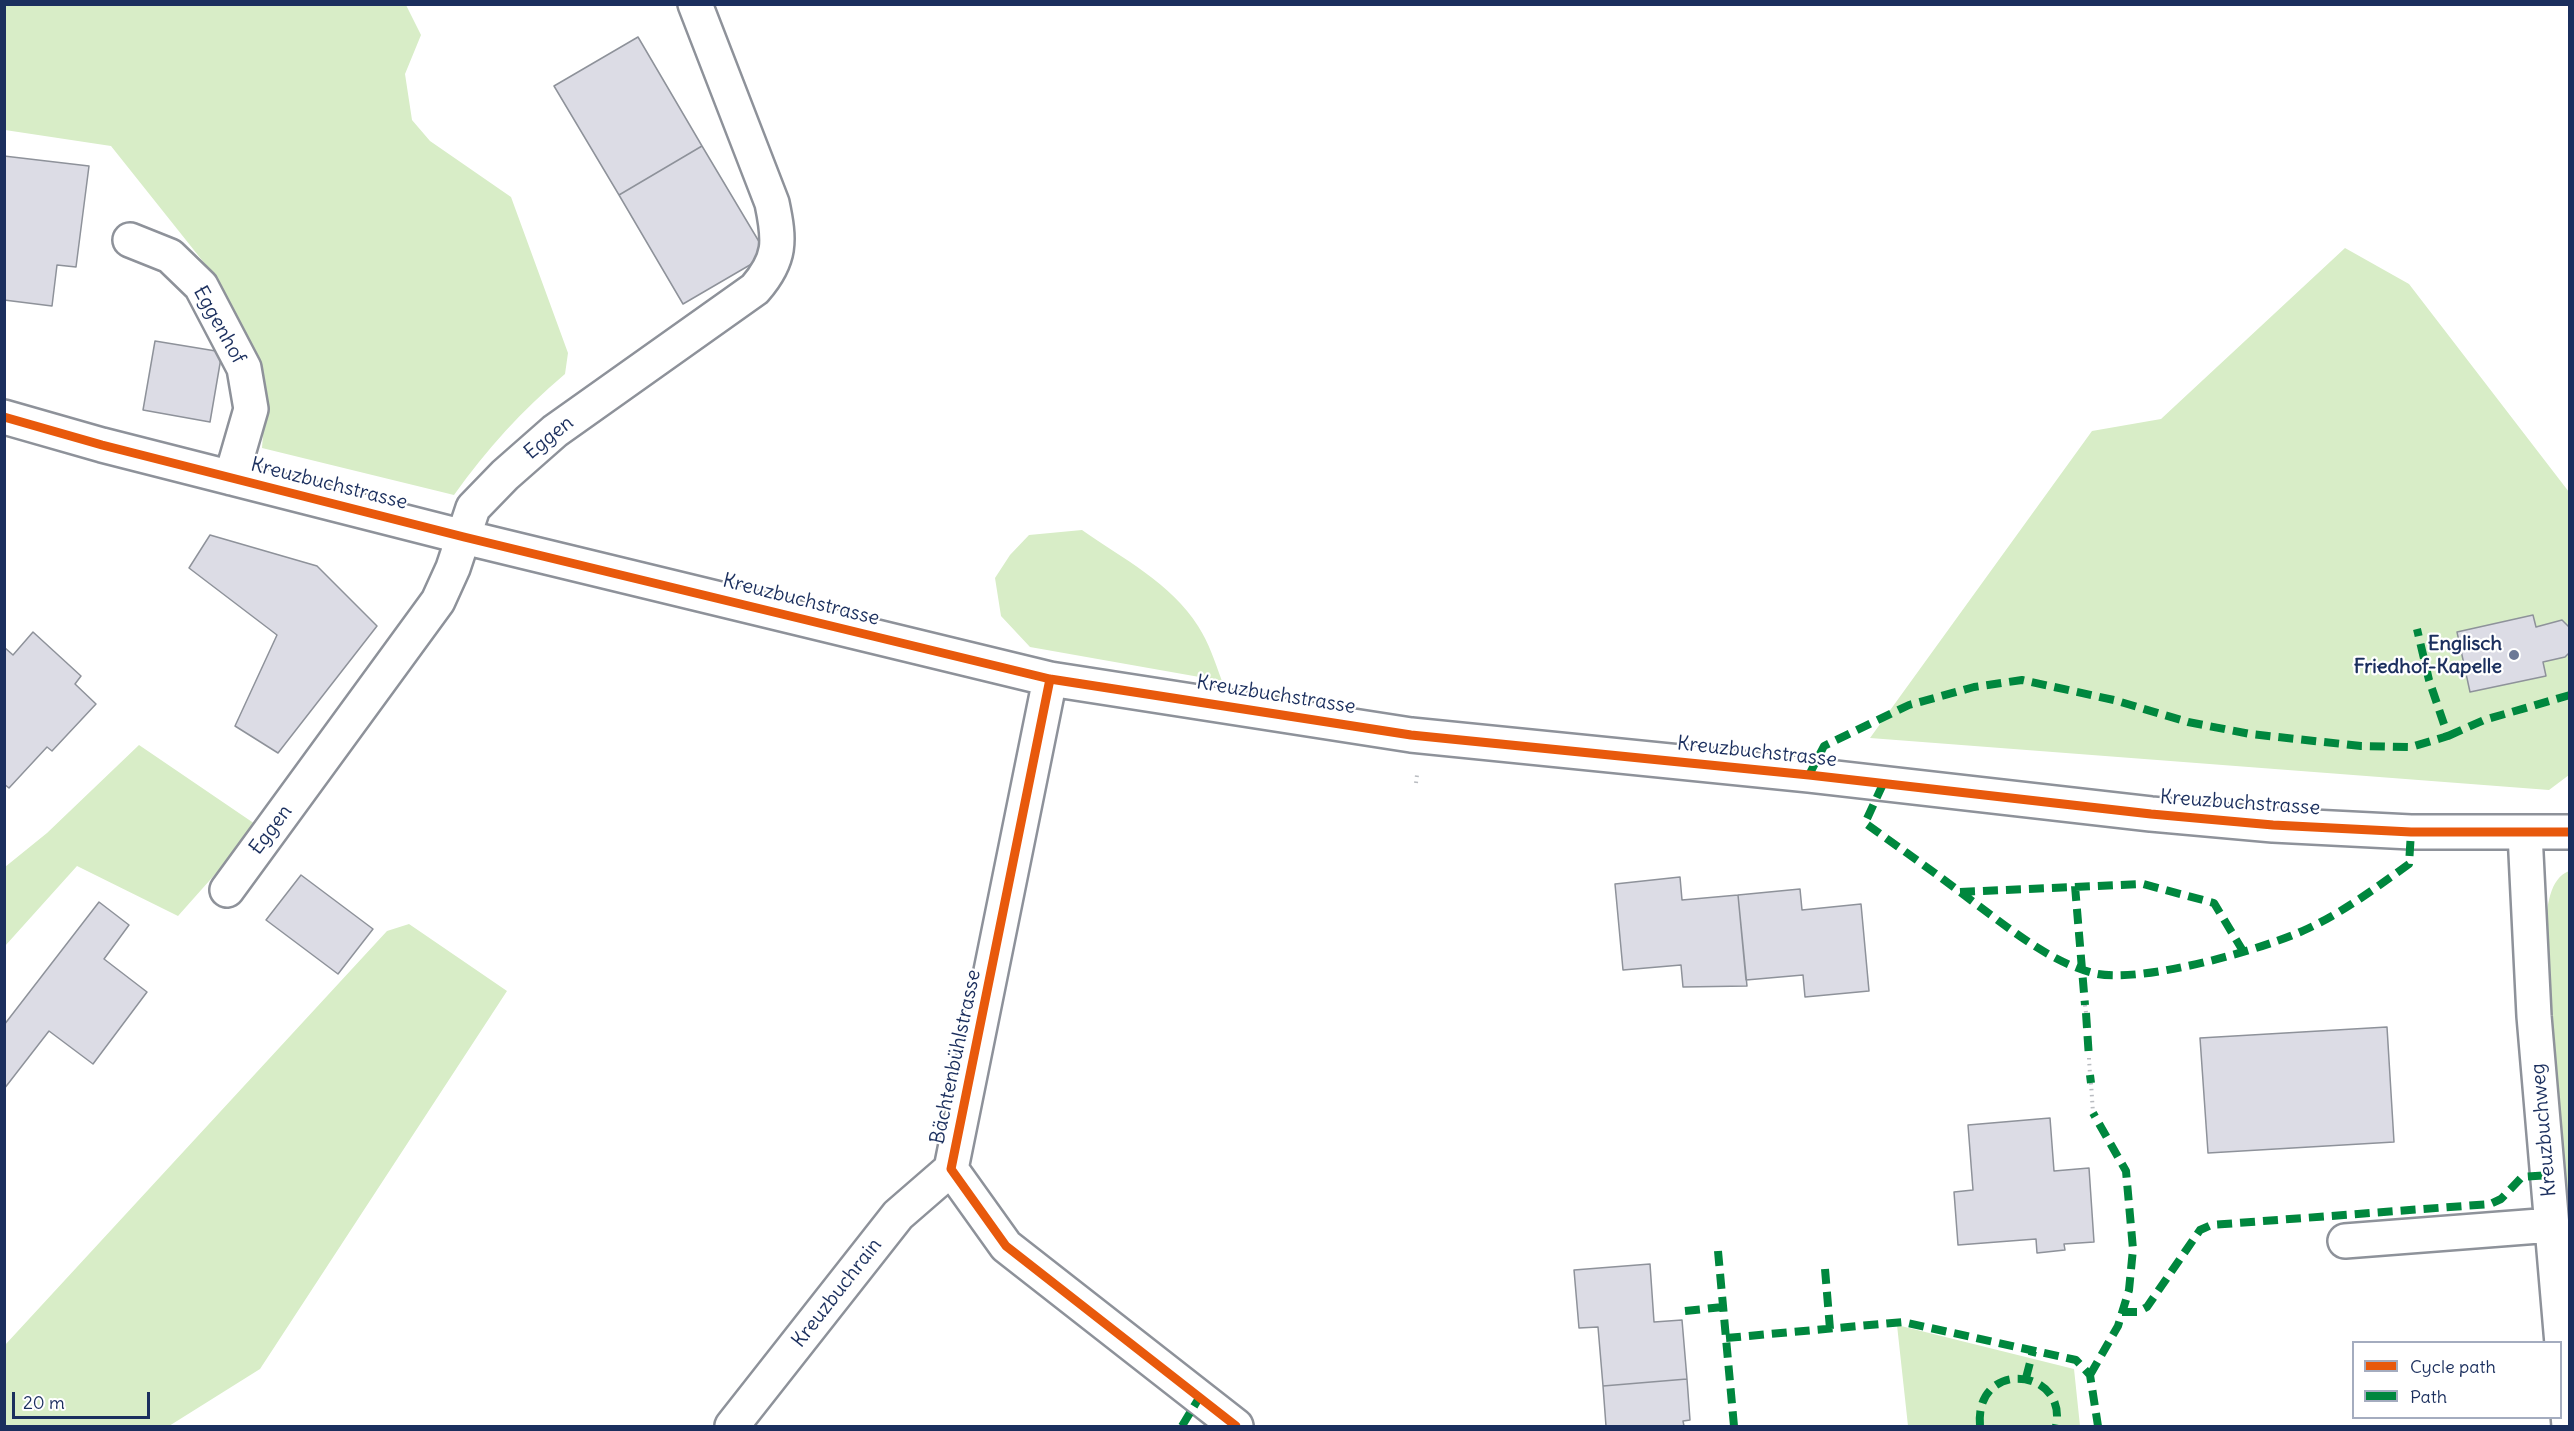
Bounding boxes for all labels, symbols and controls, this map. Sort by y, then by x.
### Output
street label: Eggenhof [188,282,250,368]
street label: Eggen [520,411,578,465]
street label: Kreuzbuchstrasse [248,453,410,515]
street label: Kreuzbuchstrasse [720,569,882,631]
place label: Englisch Friedhof-Kapelle [2354,632,2502,679]
marker: Englisch Friedhof-Kapelle [2507,648,2521,662]
street label: Kreuzbuchstrasse [1195,671,1357,719]
street label: Kreuzbuchstrasse [1676,732,1838,772]
street label: Kreuzbuchstrasse [2159,785,2321,821]
street label: Eggen [245,800,297,860]
street label: Bächtenbühlstrasse [926,968,986,1146]
street label: Kreuzbuchweg [2526,1062,2562,1198]
street label: Kreuzbuchrain [787,1234,887,1352]
legend [2352,1341,2562,1419]
text: Cycle path [2410,1355,2496,1378]
scale bar [15,1380,153,1418]
text: Path [2410,1385,2447,1408]
text: 20 m [23,1391,65,1414]

